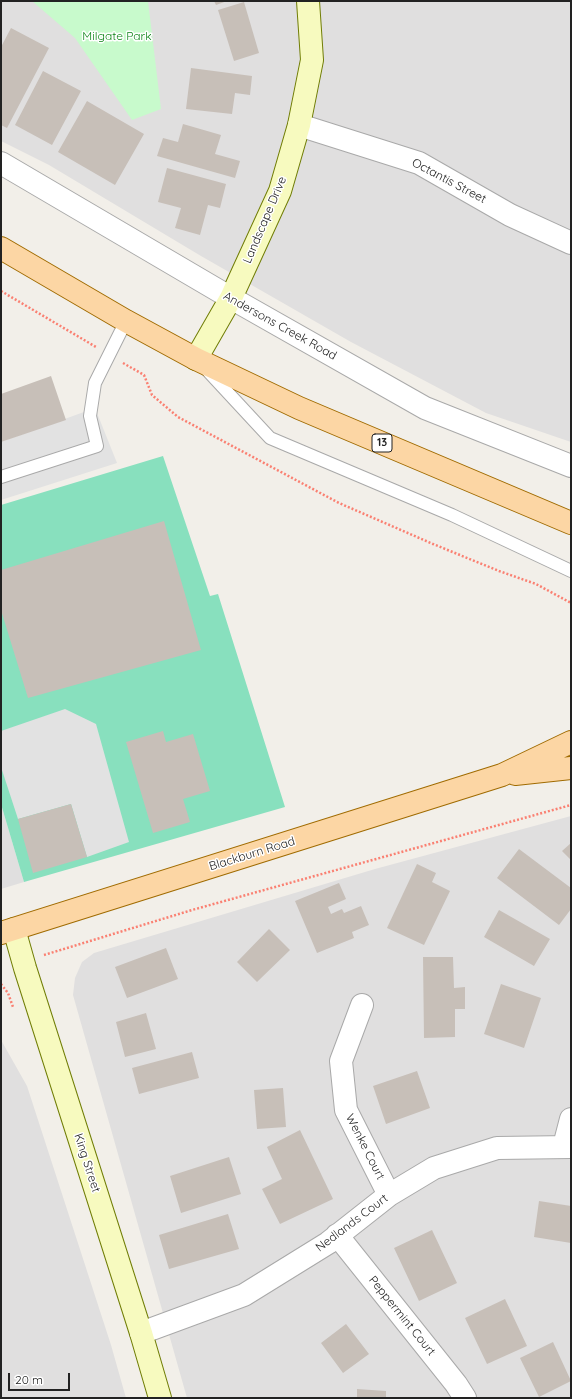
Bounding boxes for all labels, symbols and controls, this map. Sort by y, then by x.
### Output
park label: Milgate Park [82,29,152,43]
street label: Octantis Street [409,155,489,207]
street label: Landscape Drive [240,174,290,266]
street label: Andersons Creek Road [221,289,339,363]
road number: 13 [372,434,392,452]
street label: Blackburn Road [207,834,297,874]
street label: Wenke Court [342,1112,388,1182]
street label: King Street [71,1132,103,1194]
street label: Nedlands Court [313,1191,391,1255]
street label: Peppermint Court [366,1273,438,1359]
scale bar [10,1365,72,1391]
text: 20 m [15,1372,43,1387]

